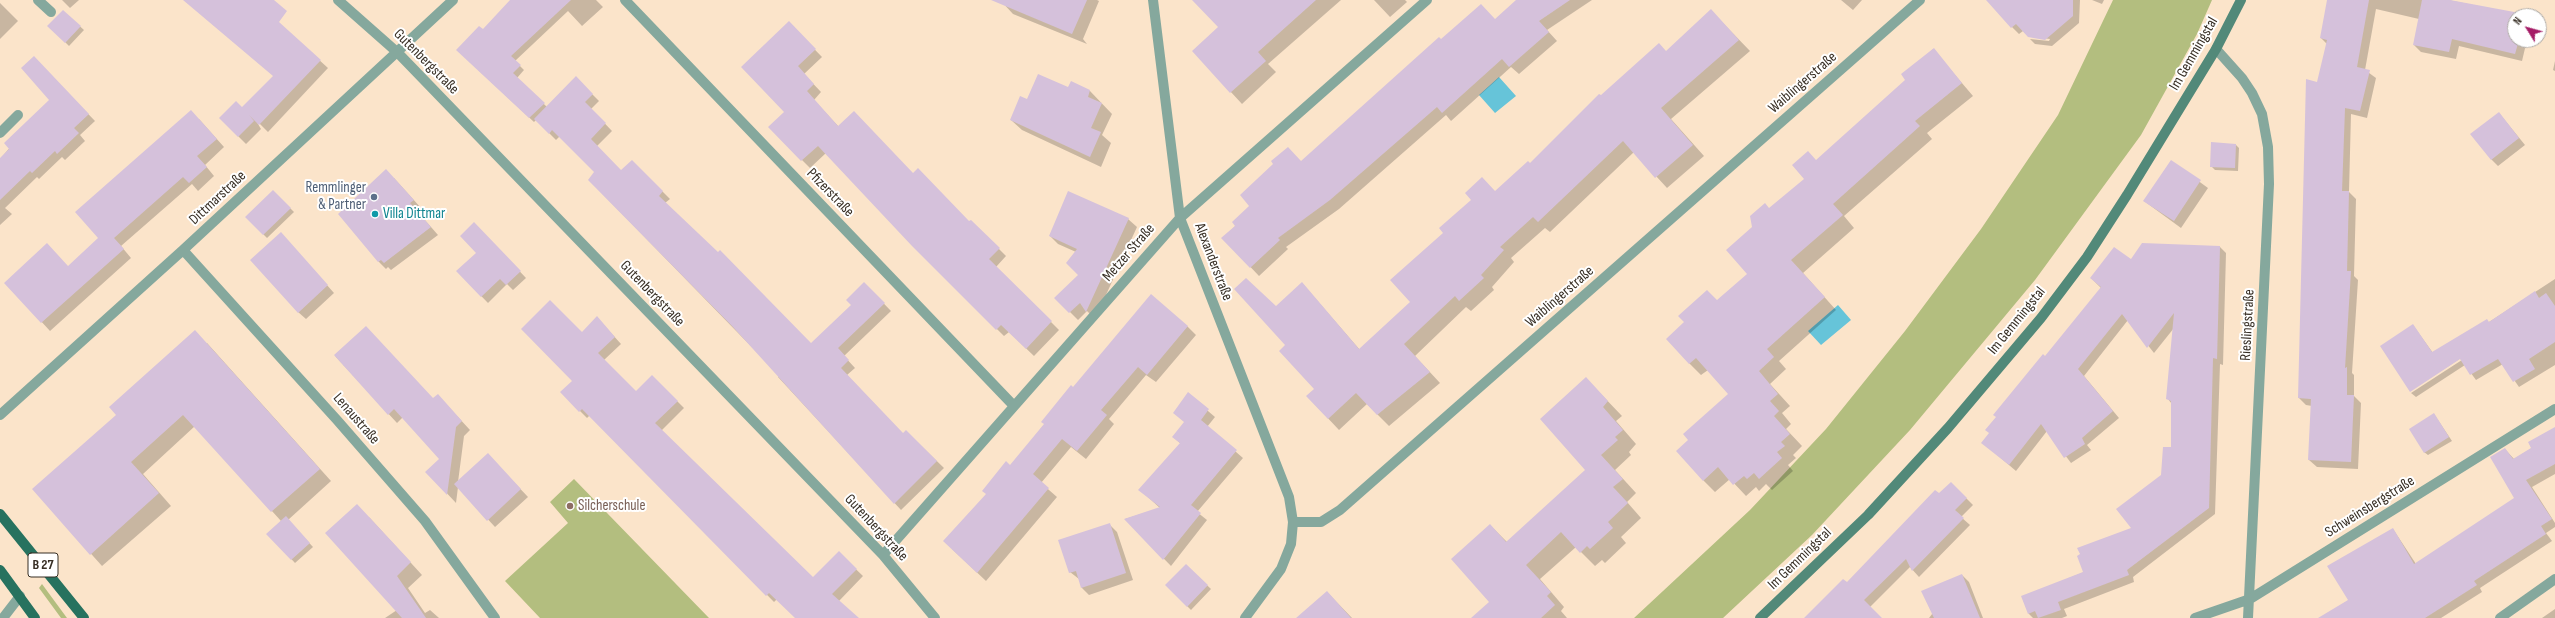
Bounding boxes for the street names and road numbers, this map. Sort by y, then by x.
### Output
street label: Im Gemmingstal [2166,14,2222,94]
street label: Gutenbergstraße [390,26,462,98]
street label: Waiblingerstraße [1765,48,1841,118]
street label: Pfizerstraße [803,165,857,221]
street label: Dittmarstraße [186,167,250,229]
street label: Metzer Straße [1099,220,1159,286]
street label: Alexanderstraße [1190,221,1236,303]
street label: Gutenbergstraße [616,257,688,331]
street label: Waiblingerstraße [1522,262,1598,332]
street label: Im Gemmingstal [1984,284,2050,358]
street label: Rieslingstraße [2237,289,2259,361]
street label: Lenaustraße [329,390,383,448]
street label: Schweinsbergstraße [2322,472,2418,542]
street label: Gutenbergstraße [840,491,912,565]
street label: Im Gemmingstal [1764,524,1836,594]
road number: B 27 [28,553,58,577]

